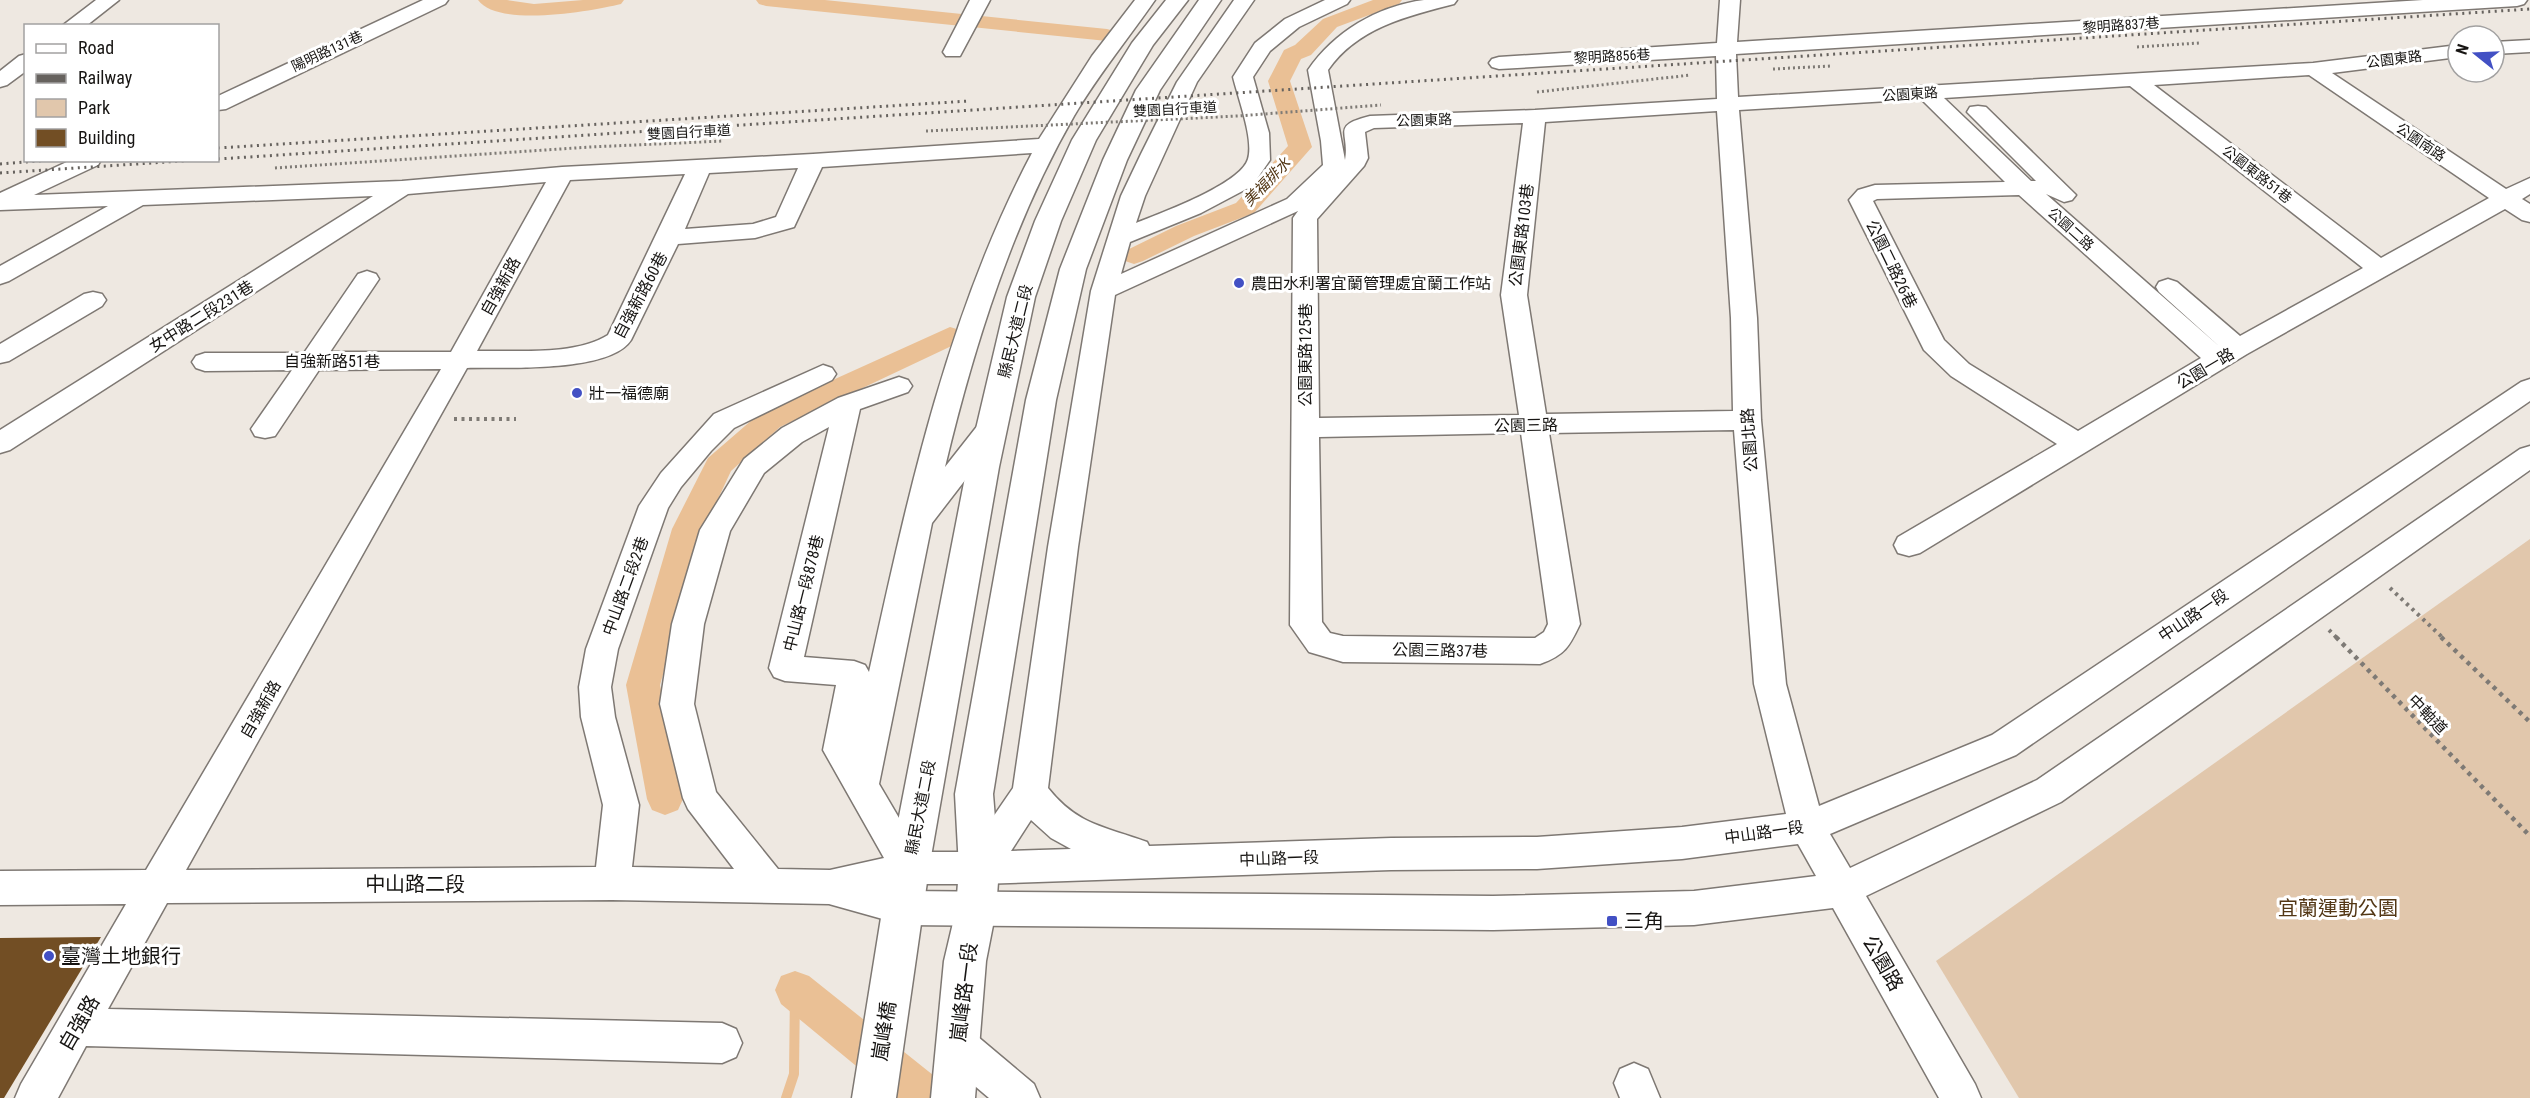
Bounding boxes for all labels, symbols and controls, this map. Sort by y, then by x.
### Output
street label: 黎明路837巷 [2082,14,2160,36]
legend [24,24,219,162]
north arrow [2446,24,2506,84]
street label: 陽明路131巷 [289,28,365,74]
text: Road [78,37,114,58]
text: N [2452,42,2473,57]
street label: 黎明路856巷 [1573,46,1651,66]
street label: 公園東路 [2365,48,2423,70]
text: Railway [78,67,133,88]
street label: 公園東路 [1882,84,1938,104]
text: Park [78,97,110,118]
street label: 雙園自行車道 [1133,99,1217,119]
street label: 公園東路 [1396,111,1452,129]
street label: 公園南路 [2393,120,2449,164]
street label: 雙園自行車道 [647,122,731,142]
text: Building [78,127,135,148]
street label: 公園東路51巷 [2219,142,2295,206]
water label: 美福排水 [1240,153,1295,210]
street label: 公園東路103巷 [1506,182,1537,288]
street label: 公園二路 [2045,204,2097,254]
street label: 公園二路26巷 [1862,217,1921,311]
street label: 自強新路60巷 [610,248,671,342]
street label: 自強新路 [477,254,524,319]
place label: 農田水利署宜蘭管理處宜蘭工作站 [1251,274,1491,293]
marker: 農田水利署宜蘭管理處宜蘭工作站 [1232,276,1246,290]
street label: 女中路二段231巷 [145,277,257,356]
street label: 縣民大道二段 [995,282,1036,380]
street label: 公園東路125巷 [1296,303,1315,407]
street label: 公園一路 [2173,344,2238,393]
street label: 自強新路51巷 [284,352,380,371]
place label: 壯一福德廟 [589,384,669,403]
marker: 壯一福德廟 [570,386,584,400]
street label: 公園北路 [1738,407,1761,473]
street label: 公園三路 [1494,415,1558,436]
street label: 中山路一段878巷 [780,533,827,653]
street label: 中山路二段2巷 [599,534,652,638]
street label: 中山路一段 [2155,585,2232,646]
street label: 公園三路37巷 [1392,640,1488,661]
street label: 自強新路 [236,677,285,742]
street label: 中軸道 [2404,690,2451,738]
street label: 縣民大道二段 [902,758,939,856]
street label: 中山路一段 [1723,818,1805,847]
street label: 中山路一段 [1239,848,1319,869]
street label: 中山路二段 [365,872,465,896]
park label: 宜蘭運動公園 [2278,896,2398,920]
place label: 三角 [1624,909,1664,933]
marker: 三角 [1605,914,1619,928]
street label: 公園路 [1858,931,1908,995]
street label: 嵐峰路一段 [946,941,982,1043]
place label: 臺灣土地銀行 [61,944,181,968]
marker: 臺灣土地銀行 [42,949,56,963]
street label: 自強路 [54,991,104,1055]
street label: 嵐峰橋 [867,999,901,1063]

